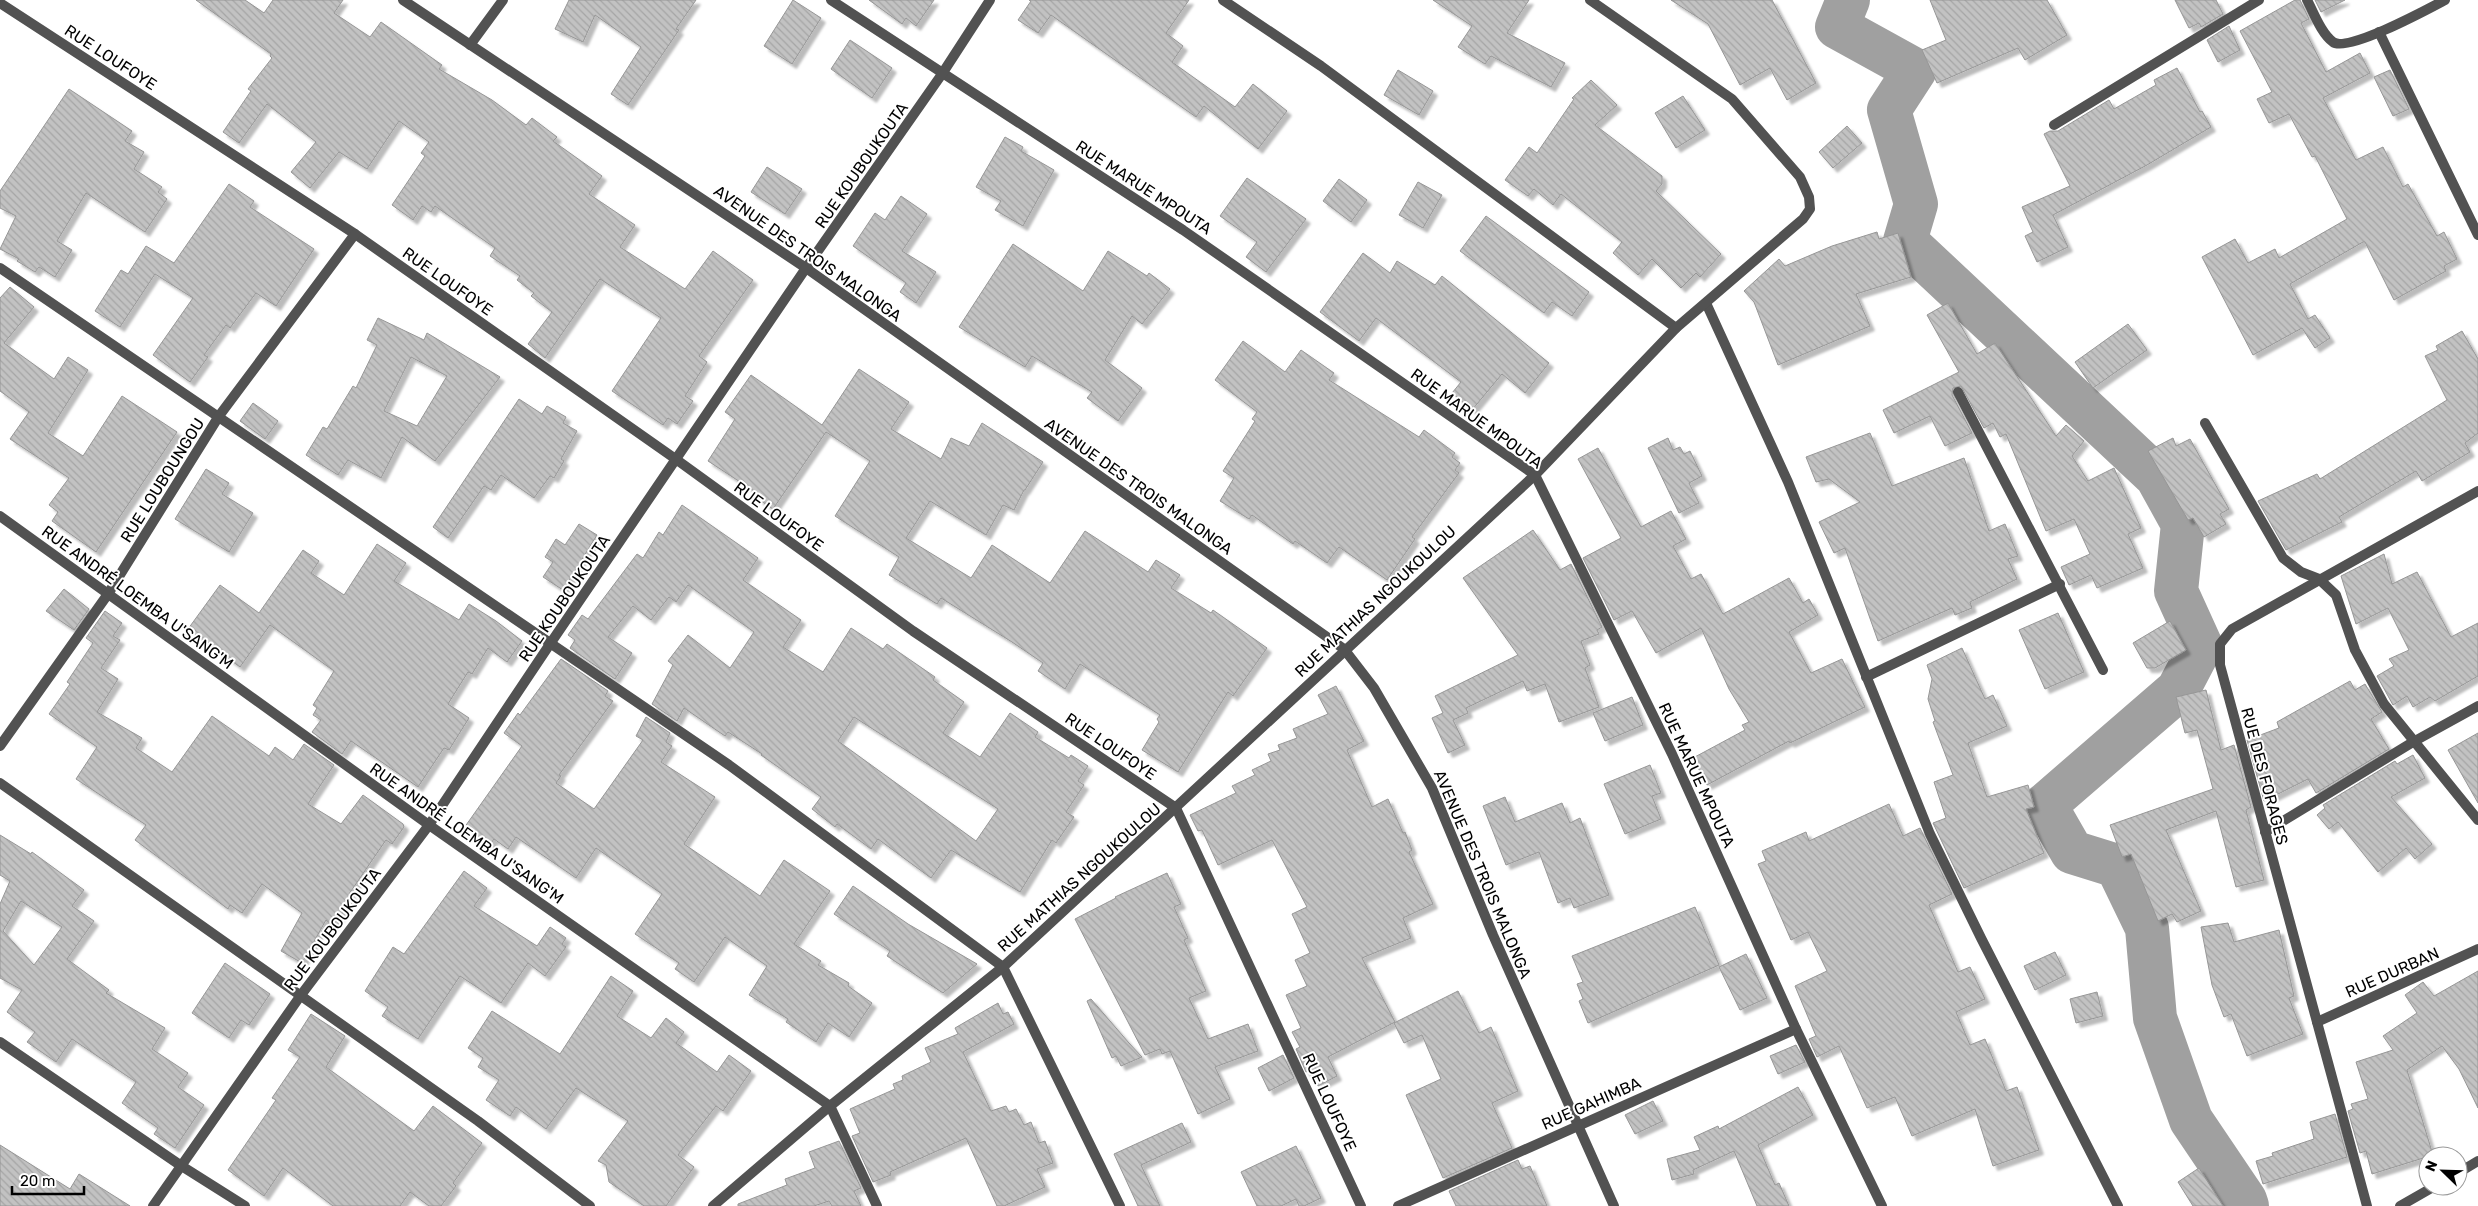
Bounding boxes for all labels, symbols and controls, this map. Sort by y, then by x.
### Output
street label: RUE LOUFOYE [61,21,160,94]
street label: RUE KOUBOUKOUTA [811,99,912,232]
street label: RUE MARUE MPOUTA [1072,136,1215,239]
street label: AVENUE DES TROIS MALONGA [710,181,905,326]
street label: RUE LOUFOYE [399,243,497,320]
street label: RUE MARUE MPOUTA [1407,364,1546,473]
street label: AVENUE DES TROIS MALONGA [1041,414,1236,559]
street label: RUE LOUBOUNGOU [116,415,208,546]
street label: RUE LOUFOYE [730,478,827,555]
street label: RUE ANDRÉ LOEMBA U'SANG'M [38,521,237,673]
street label: RUE MATHIAS NGOUKOULOU [1291,522,1460,681]
street label: RUE KOUBOUKOUTA [515,531,614,665]
street label: RUE MARUE MPOUTA [1655,700,1739,851]
street label: RUE DES FORAGES [2237,705,2292,847]
street label: RUE LOUFOYE [1062,709,1160,784]
street label: RUE ANDRÉ LOEMBA U'SANG'M [366,759,567,908]
street label: AVENUE DES TROIS MALONGA [1430,767,1535,982]
street label: RUE MATHIAS NGOUKOULOU [994,799,1165,956]
street label: RUE KOUBOUKOUTA [280,864,385,995]
street label: RUE DURBAN [2342,943,2442,1002]
street label: RUE LOUFOYE [1299,1050,1361,1154]
street label: RUE GAHIMBA [1539,1073,1644,1134]
north arrow [2418,1146,2468,1196]
text: N [2422,1158,2441,1174]
scale bar [12,1164,85,1196]
text: 20 m [20,1172,55,1190]

